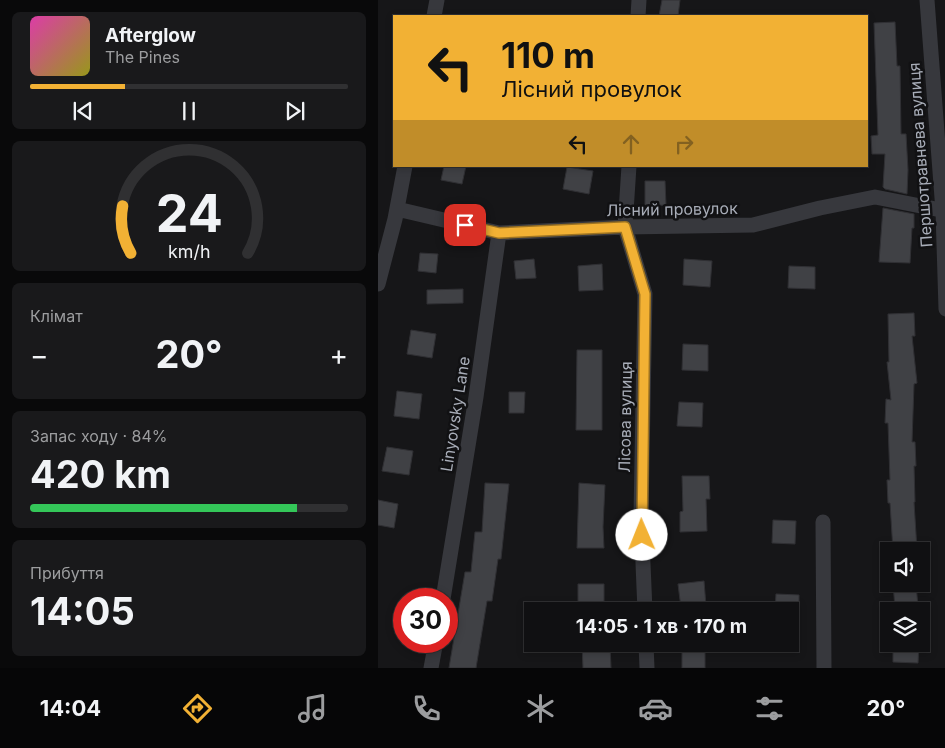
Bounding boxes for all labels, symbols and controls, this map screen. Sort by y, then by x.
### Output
text: Afterglow [105,24,196,47]
text: 110 m [501,34,595,76]
icon: left [418,35,483,100]
text: The Pines [105,47,180,67]
street label: Першотравнева вулиця [904,62,936,248]
text: Лісний провулок [501,76,682,102]
icon: previous [69,97,97,125]
icon: pause [175,97,203,125]
icon: next [281,97,309,125]
icon: left [564,130,592,158]
icon: ahead [617,130,645,158]
icon: right [670,130,698,158]
text: 24 [155,182,223,245]
street label: Лісний провулок [606,198,738,220]
pin [444,204,486,246]
icon: arrive [451,211,479,239]
text: km/h [168,241,210,262]
text: Клімат [30,306,83,326]
text: 20° [155,331,223,377]
text: − [30,338,49,372]
text: + [329,338,348,372]
street label: Linyovsky Lane [436,355,474,473]
street label: Лісова вулиця [614,361,636,473]
text: Запас ходу · 84% [30,426,167,446]
text: 420 km [30,451,171,497]
position arrow [615,508,667,560]
map controls [880,542,930,652]
button: sound [880,542,930,592]
text: Прибуття [30,563,104,583]
text: 14:05 [30,588,135,634]
speed limit sign: 30 [393,588,458,653]
button: layers [880,602,930,652]
text: 14:05 · 1 хв · 170 m [576,615,747,638]
icon: directions [180,691,215,726]
icon: music [295,691,330,726]
icon: phone [409,691,444,726]
icon: climate [523,691,558,726]
icon: car [638,691,673,726]
icon: filters [752,691,787,726]
text: 14:04 [40,695,101,721]
text: 20° [867,695,905,721]

